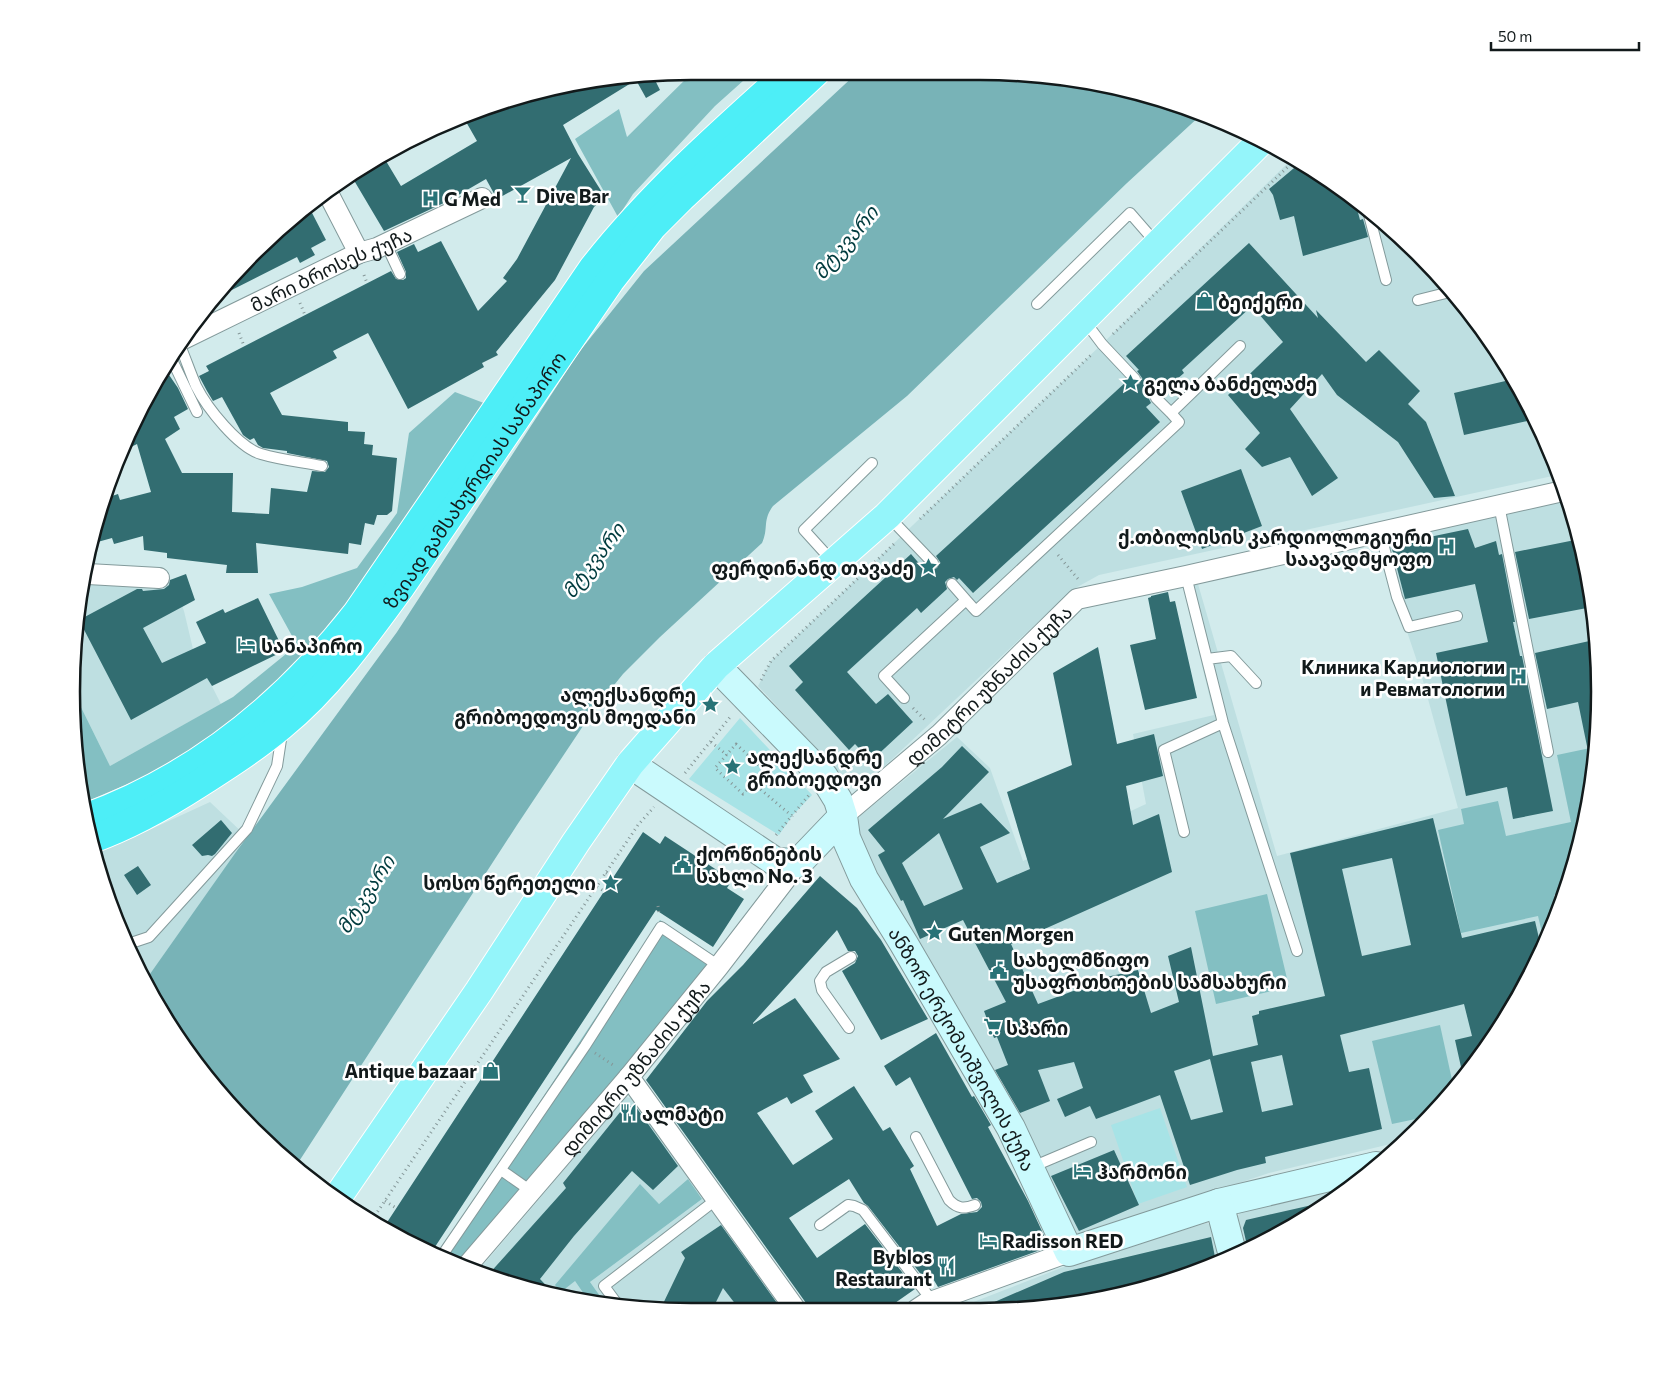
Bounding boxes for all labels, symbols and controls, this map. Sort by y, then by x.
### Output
scale bar [1491,20,1638,52]
text: 50 m [1498,27,1532,45]
place label: Dive Bar [536,184,609,207]
bar icon: Dive Bar [512,185,532,205]
place label: G Med [444,187,501,210]
hospital icon: G Med [420,188,440,208]
water label: მტკვარი [807,199,884,284]
street label: მარი ბროსეს ქუჩა [246,222,415,316]
place label: ბეიქერი [1218,290,1303,314]
shop icon: ბეიქერი [1194,291,1214,311]
street label: ზვიად გამსახურდიას სანაპირო [378,347,570,612]
place label: გელა ბანძელაძე [1144,372,1317,396]
place icon: გელა ბანძელაძე [1120,373,1140,393]
water label: მტკვარი [557,516,631,603]
place label: ქ.თბილისის კარდიოლოგიური საავადმყოფო [1118,525,1432,572]
hospital icon: ქ.თბილისის კარდიოლოგიური საავადმყოფო [1436,537,1456,557]
place label: ფერდინანდ თავაძე [711,556,914,581]
place icon: ფერდინანდ თავაძე [918,557,938,577]
street label: დიმიტრი უზნაძის ქუჩა [901,600,1076,771]
place label: სანაპირო [261,634,363,657]
hotel icon: სანაპირო [237,635,257,655]
place label: Клиника Кардиологии и Ревматологии [1301,655,1505,700]
hospital icon: Клиника Кардиологии и Ревматологии [1509,667,1529,687]
place label: ალექსანდრე გრიბოედოვის მოედანი [454,683,696,730]
place icon: ალექსანდრე გრიბოედოვის მოედანი [700,695,720,715]
place label: ალექსანდრე გრიბოედოვი [747,745,883,792]
place icon: ალექსანდრე გრიბოედოვი [723,757,743,777]
place label: ქორწინების სახლი No. 3 [696,842,822,888]
water label: მტკვარი [331,849,401,938]
public building icon: ქორწინების სახლი No. 3 [672,854,692,874]
place label: სოსო წერეთელი [423,871,596,895]
place icon: სოსო წერეთელი [600,872,620,892]
street label: ანზორ ერქომაიშვილის ქუჩა [885,922,1041,1174]
place label: Guten Morgen [948,922,1074,945]
place icon: Guten Morgen [924,923,944,943]
place label: სახელმწიფო უსაფრთხოების სამსახური [1013,948,1287,994]
public building icon: სახელმწიფო უსაფრთხოების სამსახური [989,960,1009,980]
street label: დიმიტრი უზნაძის ქუჩა [555,975,715,1161]
place label: სპარი [1006,1016,1068,1039]
supermarket icon: სპარი [982,1017,1002,1037]
place label: Antique bazaar [344,1059,477,1082]
shop icon: Antique bazaar [481,1060,501,1080]
place label: ალმატი [642,1102,724,1126]
restaurant icon: ალმატი [618,1103,638,1123]
place label: ჰარმონი [1097,1160,1187,1183]
hotel icon: ჰარმონი [1073,1161,1093,1181]
place label: Radisson RED [1002,1229,1124,1252]
hotel icon: Radisson RED [978,1230,998,1250]
place label: Byblos Restaurant [835,1245,932,1290]
restaurant icon: Byblos Restaurant [936,1257,956,1277]

